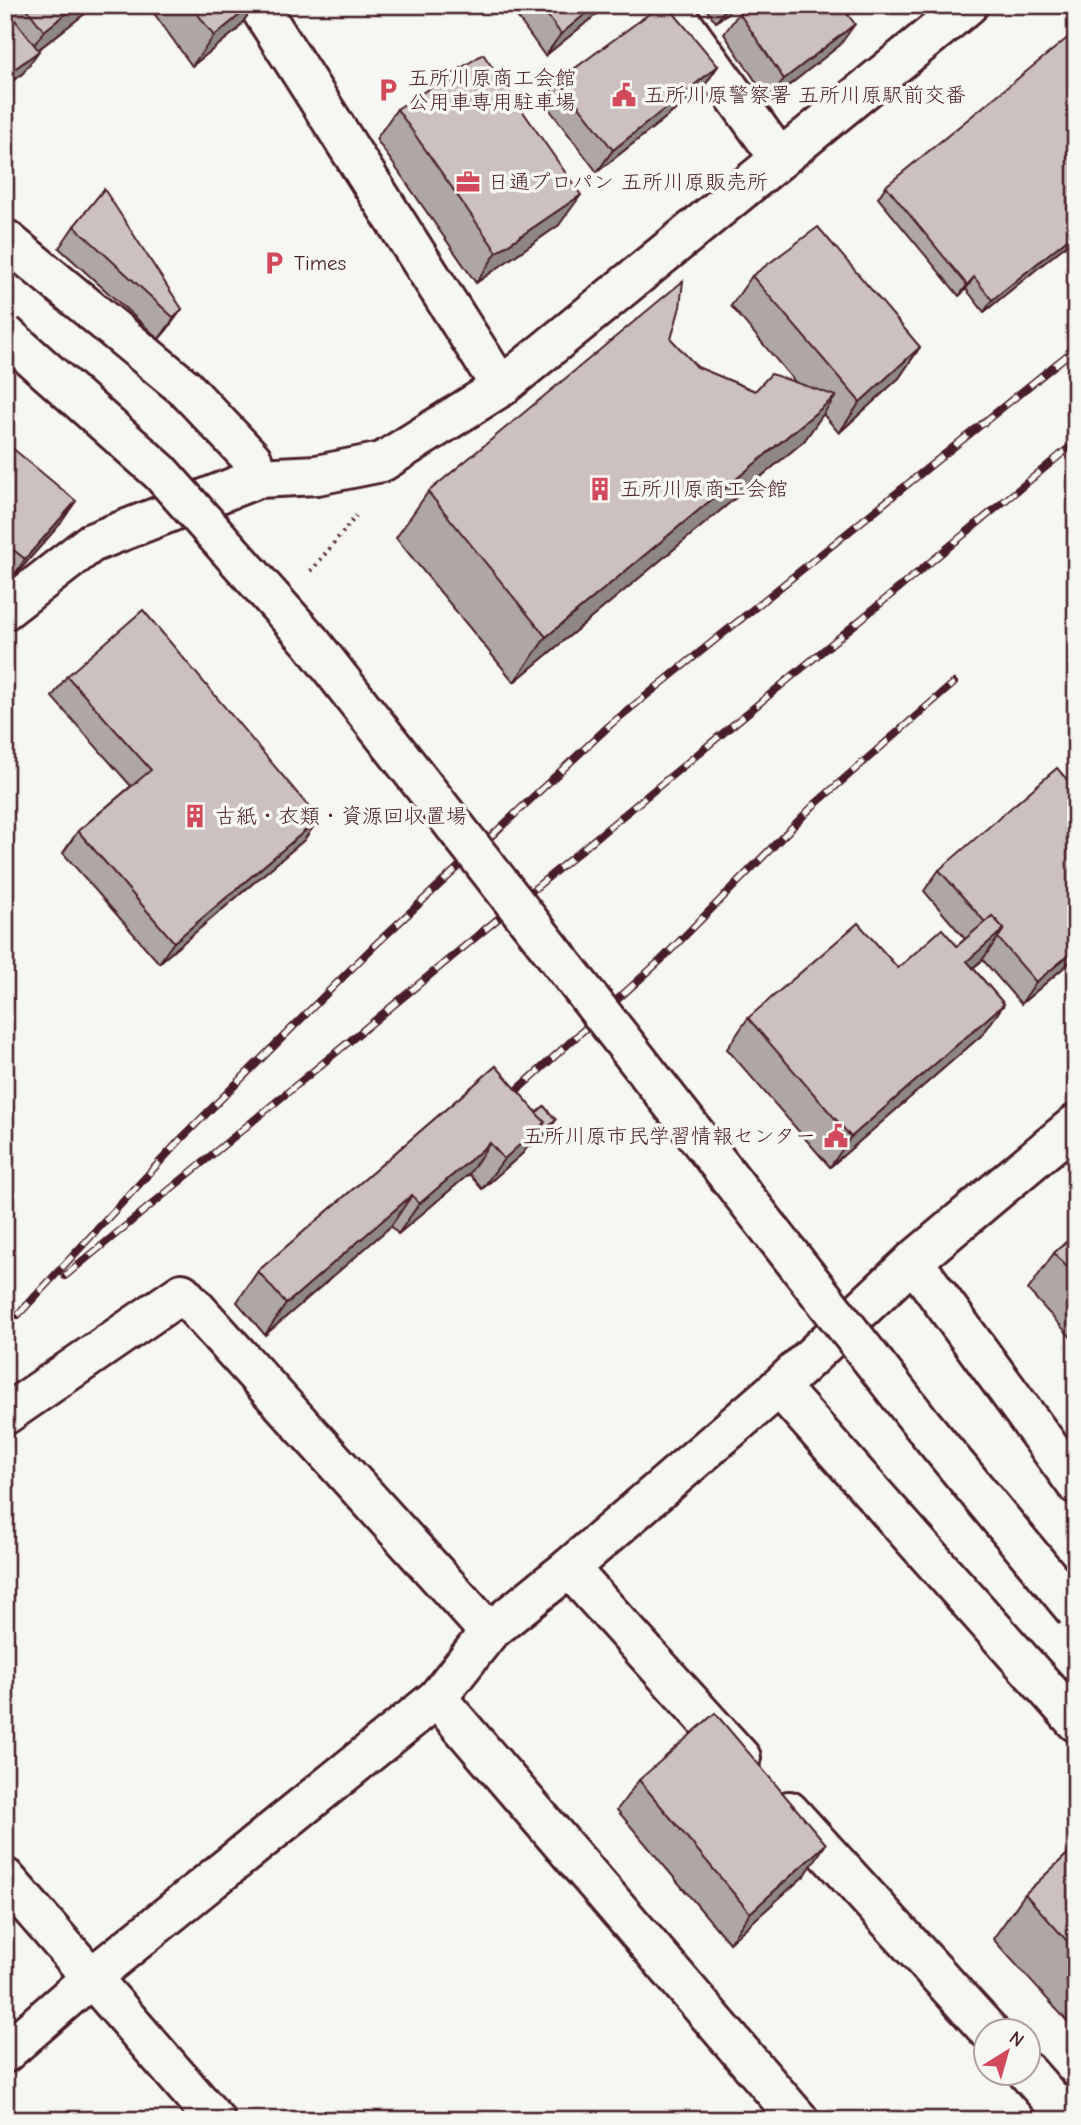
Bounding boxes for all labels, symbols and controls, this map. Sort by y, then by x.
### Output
place label: 五所川原商工会館 公用車専用駐車場 [408,66,576,114]
parking icon: 五所川原商工会館 公用車専用駐車場 [374,76,402,104]
public building icon: 五所川原警察署 五所川原駅前交番 [610,81,638,109]
place label: 五所川原警察署 五所川原駅前交番 [644,83,966,107]
office icon: 日通プロパン 五所川原販売所 [454,168,482,196]
place label: 日通プロパン 五所川原販売所 [488,170,768,194]
parking icon: Times [260,249,288,277]
place label: Times [294,251,346,275]
building icon: 五所川原商工会館 [586,475,614,503]
place label: 五所川原商工会館 [620,477,788,501]
building icon: 古紙・衣類・資源回収置場 [181,802,209,830]
place label: 古紙・衣類・資源回収置場 [215,804,467,828]
public building icon: 五所川原市民学習情報センター [822,1122,850,1150]
place label: 五所川原市民学習情報センター [523,1124,816,1148]
north arrow [972,2016,1042,2086]
text: N [1005,2027,1028,2052]

